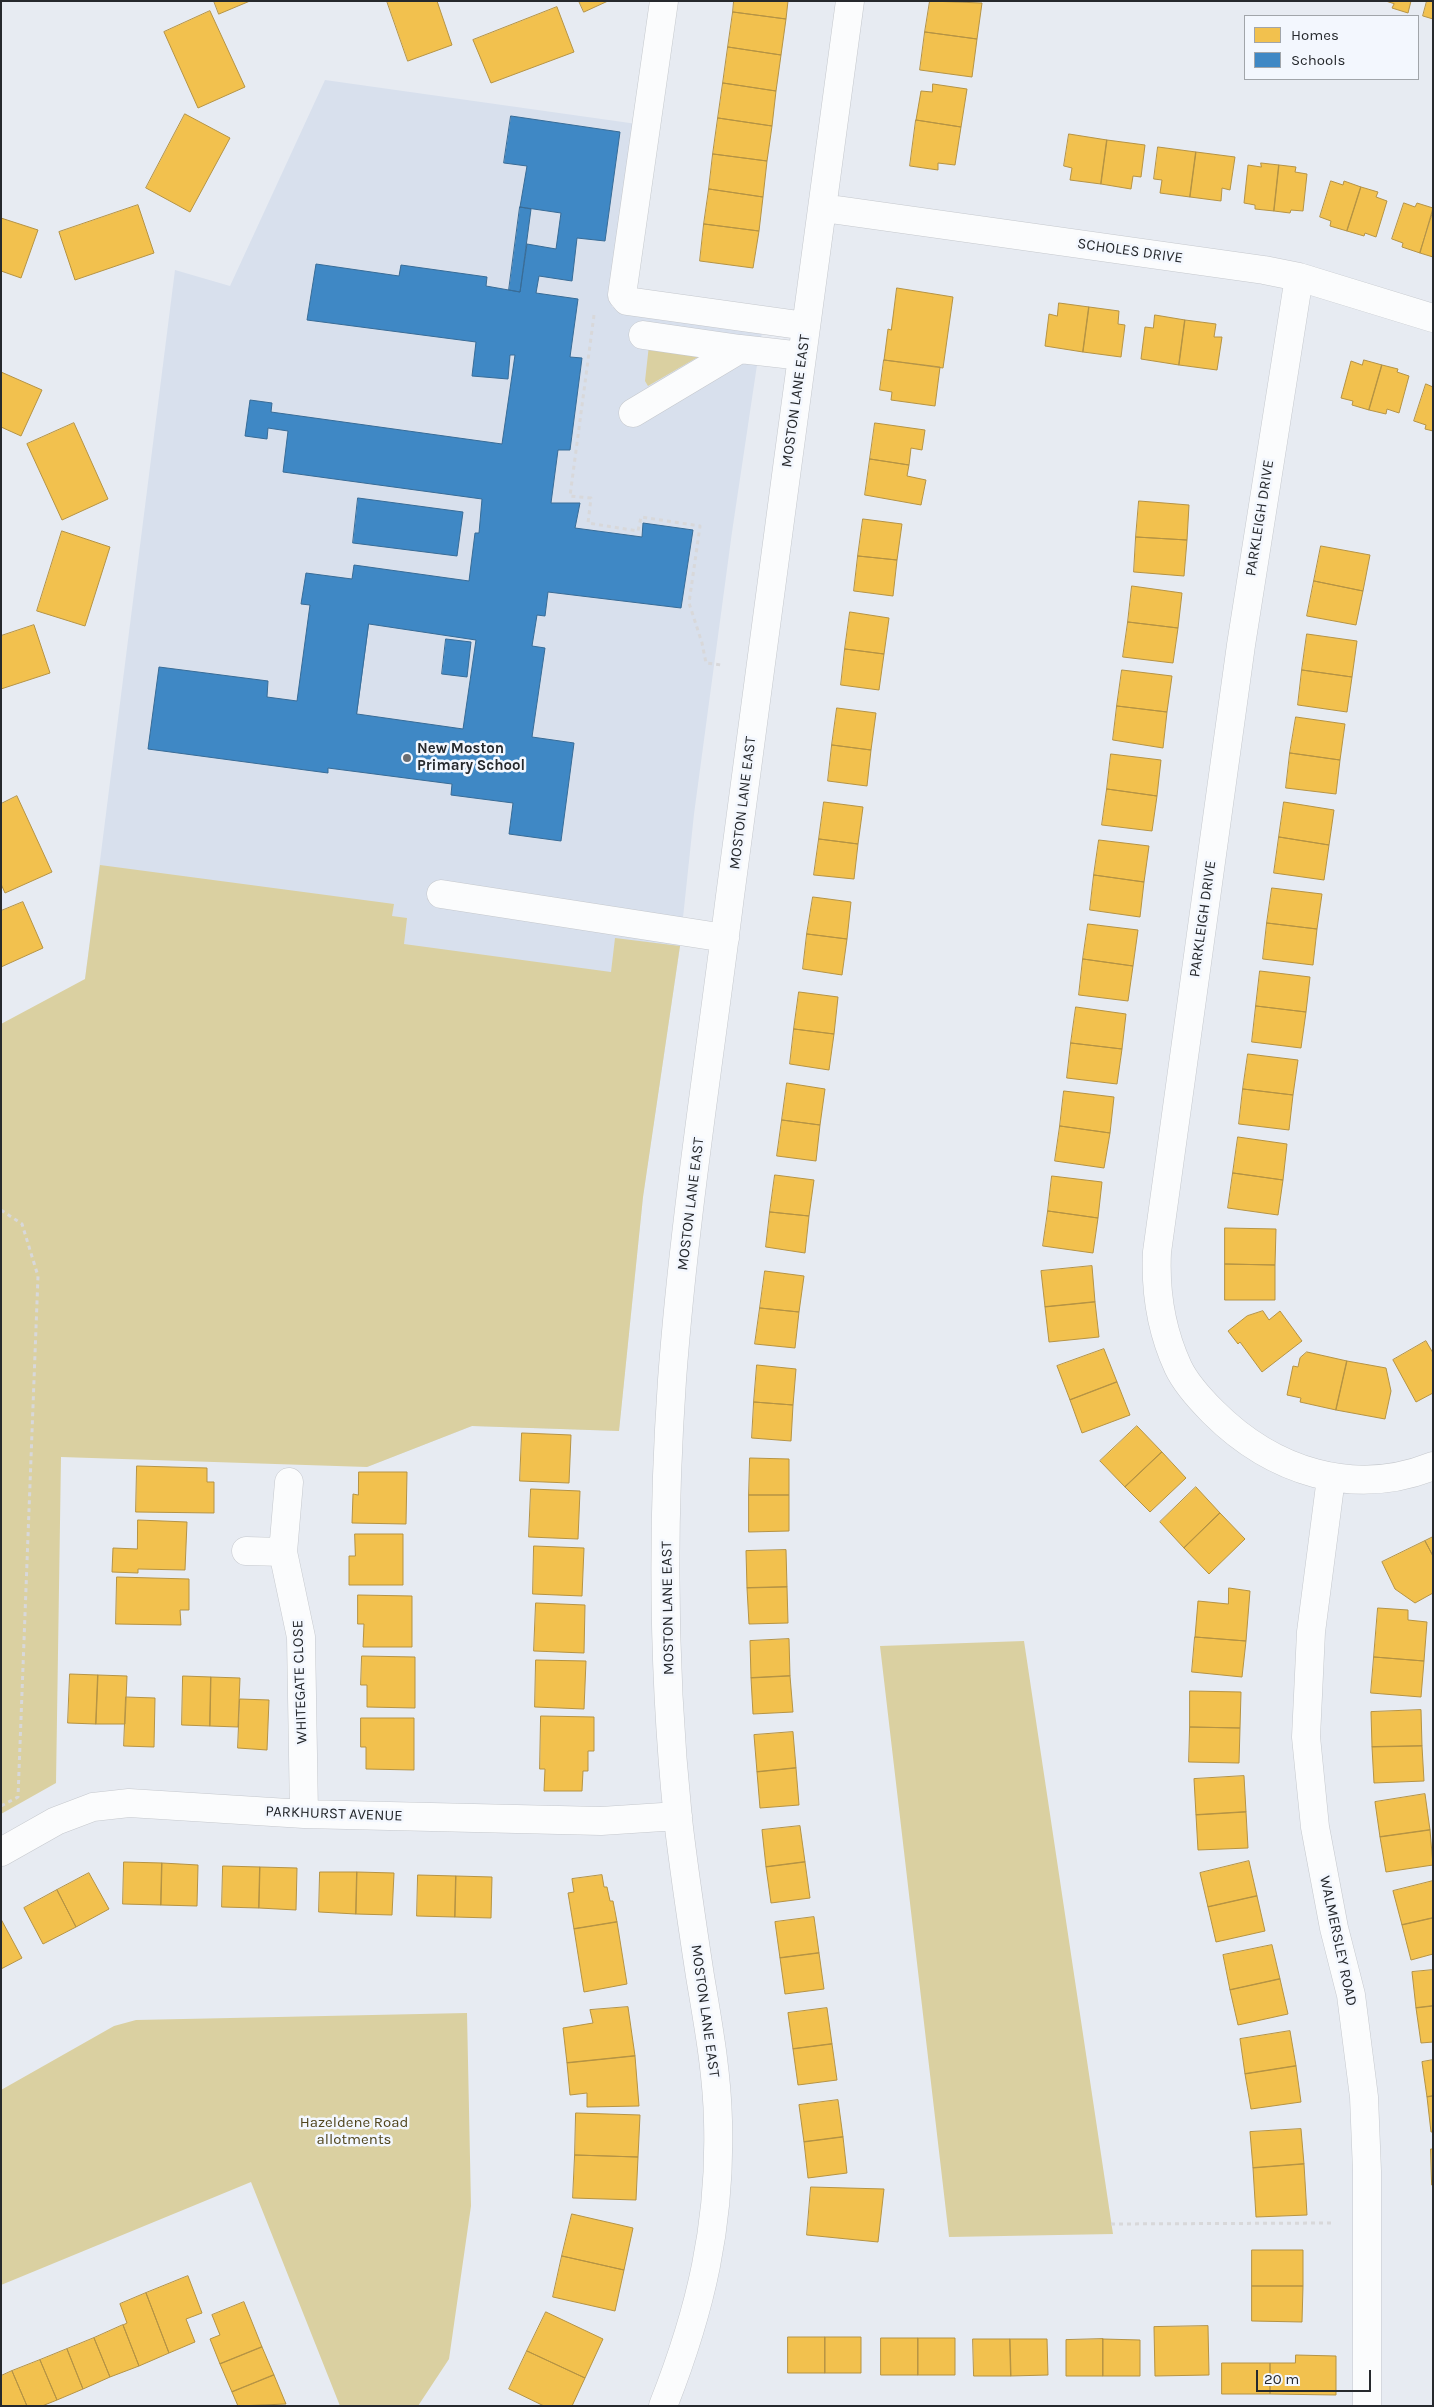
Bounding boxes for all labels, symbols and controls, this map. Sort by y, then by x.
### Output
legend [1244,15,1419,80]
text: Homes [1291,26,1339,44]
text: Schools [1291,51,1345,69]
street label: SCHOLES DRIVE [1076,235,1184,267]
street label: MOSTON LANE EAST [778,333,814,469]
street label: PARKLEIGH DRIVE [1242,458,1278,578]
street label: MOSTON LANE EAST [726,735,760,871]
place label: New Moston Primary School [417,740,525,775]
marker: New Moston Primary School [401,752,413,764]
street label: PARKLEIGH DRIVE [1186,859,1220,979]
street label: MOSTON LANE EAST [674,1136,708,1272]
street label: MOSTON LANE EAST [658,1541,678,1675]
street label: WHITEGATE CLOSE [289,1620,311,1744]
street label: PARKHURST AVENUE [265,1803,403,1825]
street label: WALMERSLEY ROAD [1315,1874,1361,2008]
street label: MOSTON LANE EAST [687,1943,723,2079]
park label: Hazeldene Road allotments [300,2114,408,2149]
scale bar [1259,2360,1374,2392]
text: 20 m [1264,2370,1299,2388]

